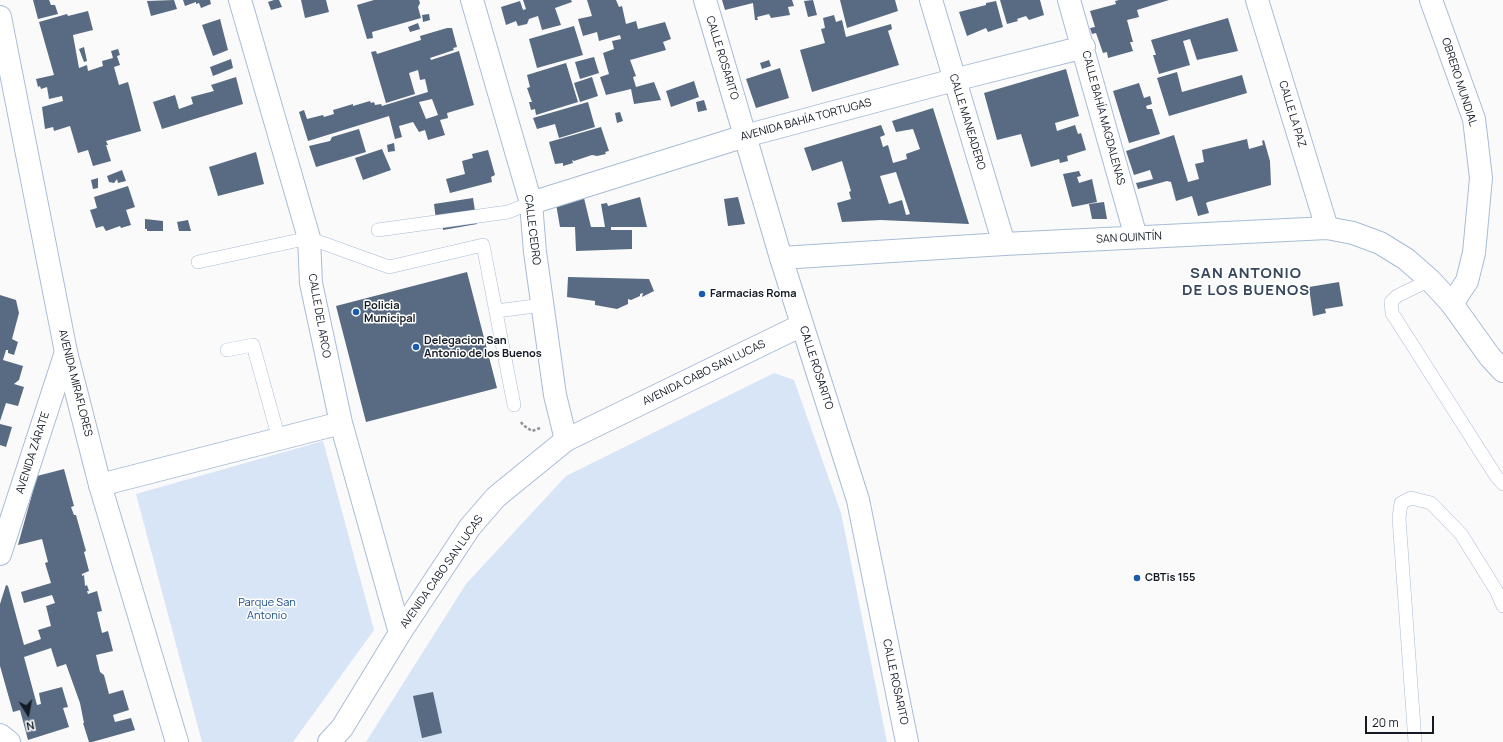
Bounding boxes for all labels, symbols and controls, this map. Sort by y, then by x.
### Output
street label: CALLE ROSARITO [703,14,741,102]
street label: OBRERO MUNDIAL [1439,36,1479,128]
street label: CALLE BAHÍA MAGDALENAS [1079,50,1127,186]
street label: CALLE MANEADERO [946,72,988,172]
street label: CALLE LA PAZ [1276,79,1308,149]
street label: AVENIDA BAHÍA TORTUGAS [739,96,873,144]
street label: CALLE CEDRO [521,194,543,266]
street label: SAN QUINTÍN [1096,230,1162,246]
district label: SAN ANTONIO DE LOS BUENOS [1182,265,1310,300]
street label: CALLE DEL ARCO [305,273,333,359]
place label: Farmacias Roma [710,287,797,301]
marker: Farmacias Roma [697,289,707,299]
place label: Policia Municipal [364,299,416,325]
marker: Policia Municipal [351,307,361,317]
street label: CALLE ROSARITO [796,325,836,411]
street label: AVENIDA MIRAFLORES [55,328,95,438]
place label: Delegacion San Antonio de los Buenos [424,334,542,360]
street label: AVENIDA CABO SAN LUCAS [640,337,768,409]
marker: Delegacion San Antonio de los Buenos [411,342,421,352]
street label: AVENIDA ZÁRATE [14,410,52,496]
street label: AVENIDA CABO SAN LUCAS [398,513,486,631]
place label: CBTis 155 [1145,571,1195,585]
marker: CBTis 155 [1132,573,1142,583]
park label: Parque San Antonio [238,596,296,622]
street label: CALLE ROSARITO [880,638,910,726]
north arrow [8,694,48,734]
scale bar [1367,708,1436,734]
text: 20 m [1372,714,1399,731]
text: N [25,718,36,734]

